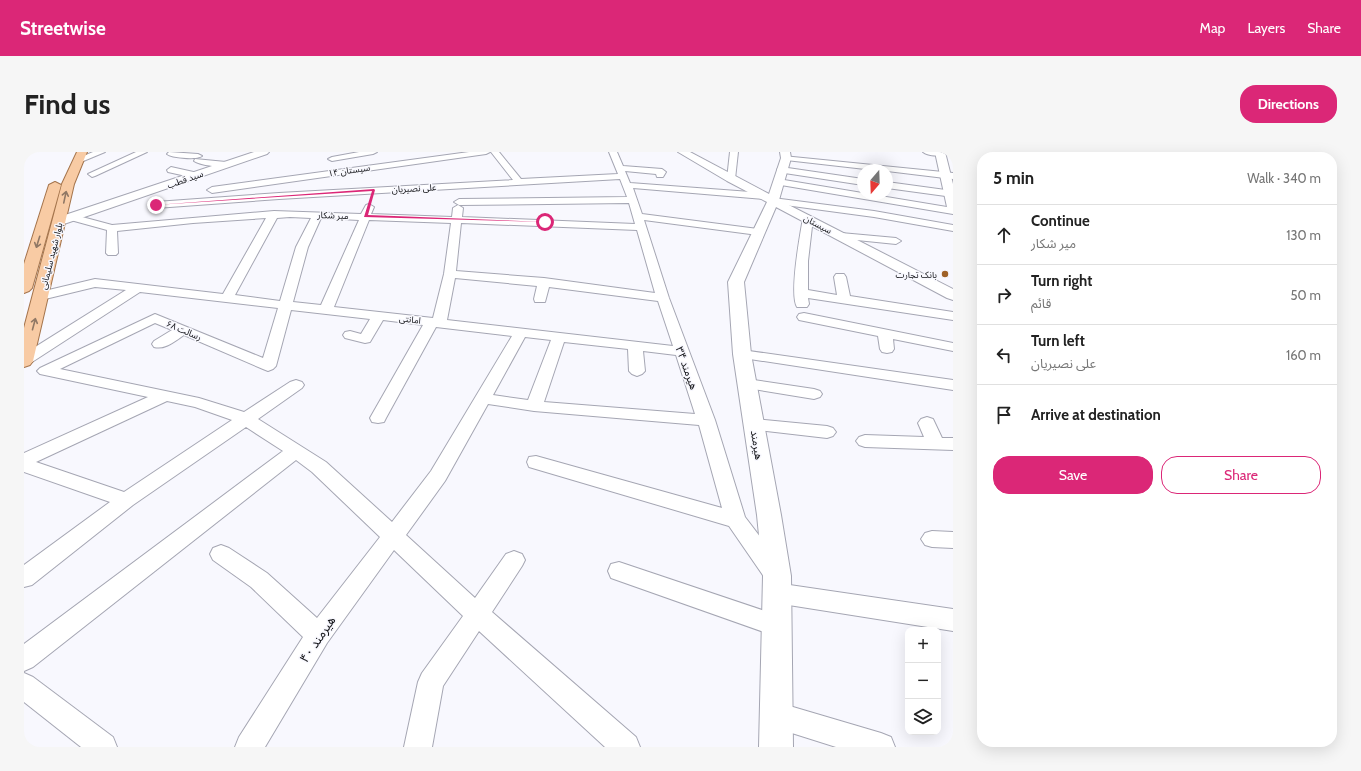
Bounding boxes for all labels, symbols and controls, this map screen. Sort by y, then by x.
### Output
text: Streetwise [20,17,106,40]
text: Map [1200,19,1225,37]
text: Layers [1247,19,1285,37]
text: Share [1307,19,1341,37]
button: Directions [1240,85,1337,123]
text: Find us [24,87,110,121]
street label: سیستان ۱۴ [327,162,371,178]
north arrow [857,164,893,200]
street label: سید قطب [165,168,205,190]
text: 5 min [993,168,1034,188]
text: Walk · 340 m [1247,170,1321,186]
street label: علی نصیریان [391,181,437,196]
one-way arrow [62,191,70,204]
route end [147,196,165,214]
street label: میر شکار [316,209,349,222]
street label: سیستان [802,212,834,236]
text: Continue [1031,212,1090,230]
route start [536,213,554,231]
street label: بلوار شهید سلیمانی [37,221,66,291]
icon: ahead [993,224,1015,246]
text: 130 m [1286,227,1321,243]
text: میر شکار [1031,235,1076,251]
one-way arrow [34,236,41,249]
place label: بانک تجارت [895,269,937,281]
marker: بانک تجارت [940,269,950,279]
text: Turn right [1031,272,1092,290]
icon: right [993,284,1015,306]
text: 50 m [1291,287,1321,303]
text: قائم [1031,295,1051,311]
street label: امانتی [398,312,422,326]
one-way arrow [30,317,38,330]
street label: رسالت ۶۸ [164,318,203,343]
text: Turn left [1031,332,1085,350]
icon: left [993,344,1015,366]
street label: هیرمند ۳۴ [673,345,701,391]
text: 160 m [1286,347,1321,363]
text: علی نصیریان [1031,355,1096,371]
icon: arrive [993,404,1015,426]
text: Arrive at destination [1031,406,1161,424]
street label: هیرمند [748,429,766,461]
button: Save [993,456,1153,494]
button: Share [1161,456,1321,494]
street label: هیرمند ۴۰ [296,613,338,665]
map controls [905,627,941,735]
button: + [905,627,941,663]
button: − [905,663,941,699]
button: layers [905,699,941,735]

